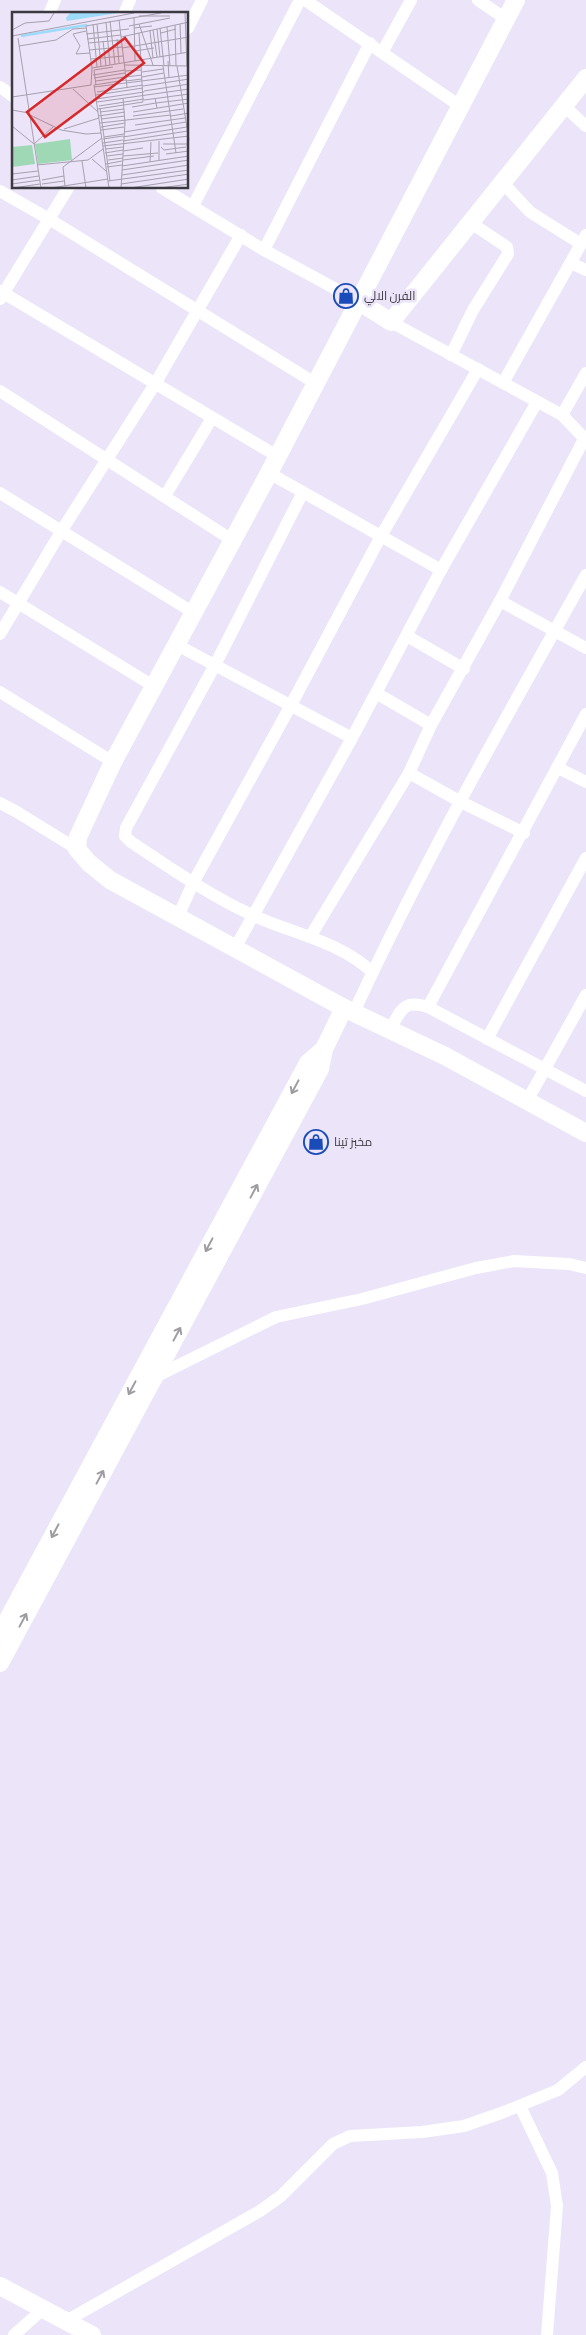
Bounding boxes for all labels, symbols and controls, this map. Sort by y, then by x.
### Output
inset map [12,12,189,189]
shop icon: الفرن الالي [333,283,359,309]
place label: الفرن الالي [364,286,415,306]
one-way arrow [290,1079,299,1094]
shop icon: مخبز تينا [303,1129,329,1155]
place label: مخبز تينا [334,1132,372,1150]
one-way arrow [250,1184,260,1198]
one-way arrow [204,1238,214,1252]
one-way arrow [172,1326,182,1341]
one-way arrow [127,1381,137,1396]
one-way arrow [95,1469,105,1484]
one-way arrow [50,1524,60,1539]
one-way arrow [19,1613,28,1628]

